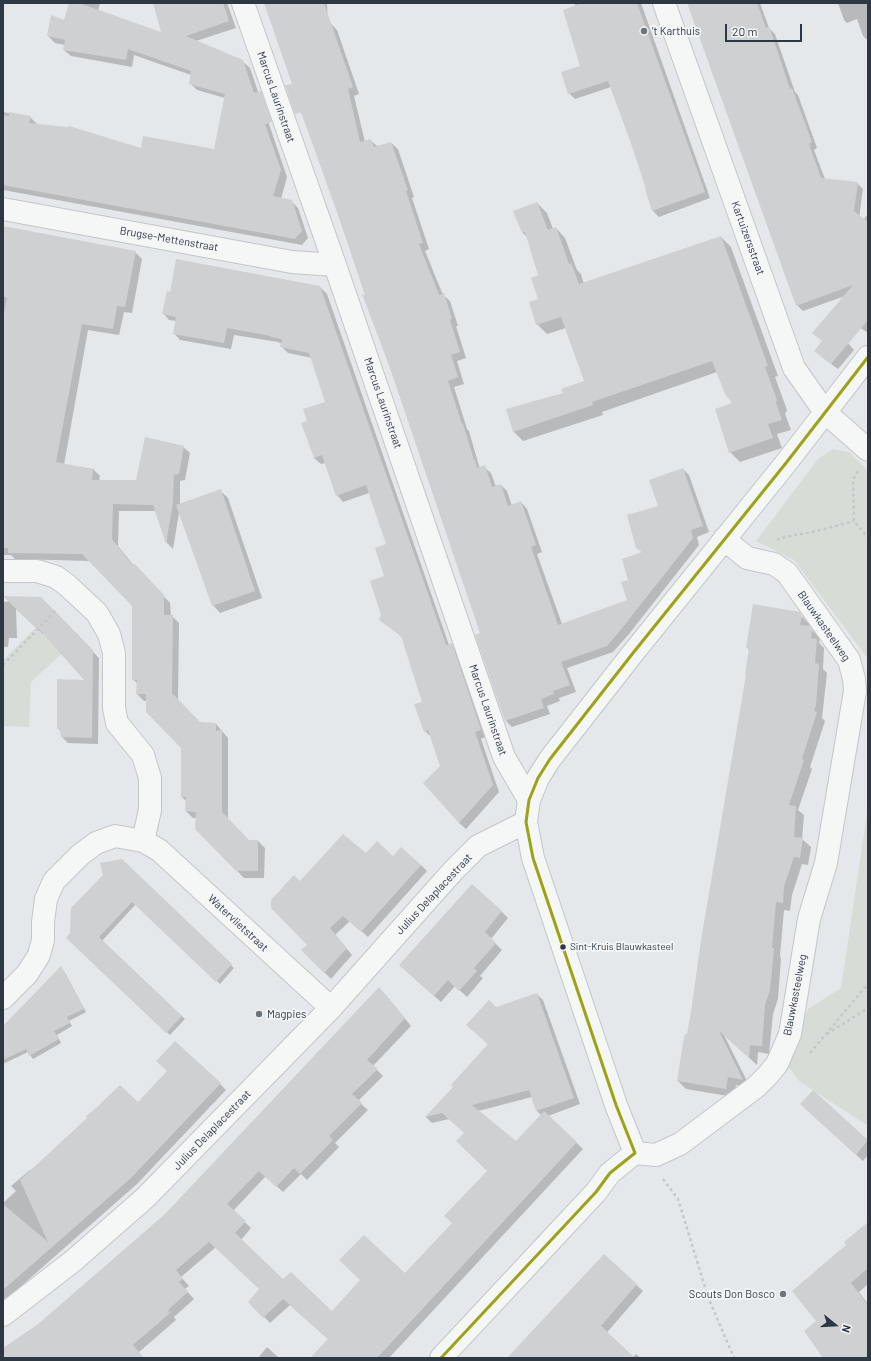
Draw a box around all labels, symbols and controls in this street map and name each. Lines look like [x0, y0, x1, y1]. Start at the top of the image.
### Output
scale bar [727, 16, 804, 42]
place label: 't Karthuis [652, 24, 700, 38]
text: 20 m [732, 24, 758, 38]
marker: 't Karthuis [639, 26, 649, 36]
street label: Marcus Laurinstraat [254, 50, 298, 144]
street label: Kartuizersstraat [729, 199, 767, 277]
street label: Brugse-Mettenstraat [119, 224, 219, 254]
street label: Marcus Laurinstraat [361, 356, 405, 450]
street label: Blauwkasteelweg [795, 588, 853, 664]
street label: Marcus Laurinstraat [466, 663, 510, 757]
street label: Julius Delaplacestraat [393, 851, 475, 937]
street label: Watervlietstraat [205, 892, 271, 954]
place label: Sint-Kruis Blauwkasteel [570, 941, 673, 953]
marker: Sint-Kruis Blauwkasteel [558, 942, 568, 952]
street label: Blauwkasteelweg [781, 953, 809, 1037]
place label: Magpies [267, 1007, 306, 1021]
marker: Magpies [254, 1009, 264, 1019]
street label: Julius Delaplacestraat [170, 1087, 254, 1173]
place label: Scouts Don Bosco [689, 1287, 775, 1301]
marker: Scouts Don Bosco [778, 1289, 788, 1299]
north arrow [815, 1305, 855, 1345]
text: N [840, 1323, 854, 1334]

